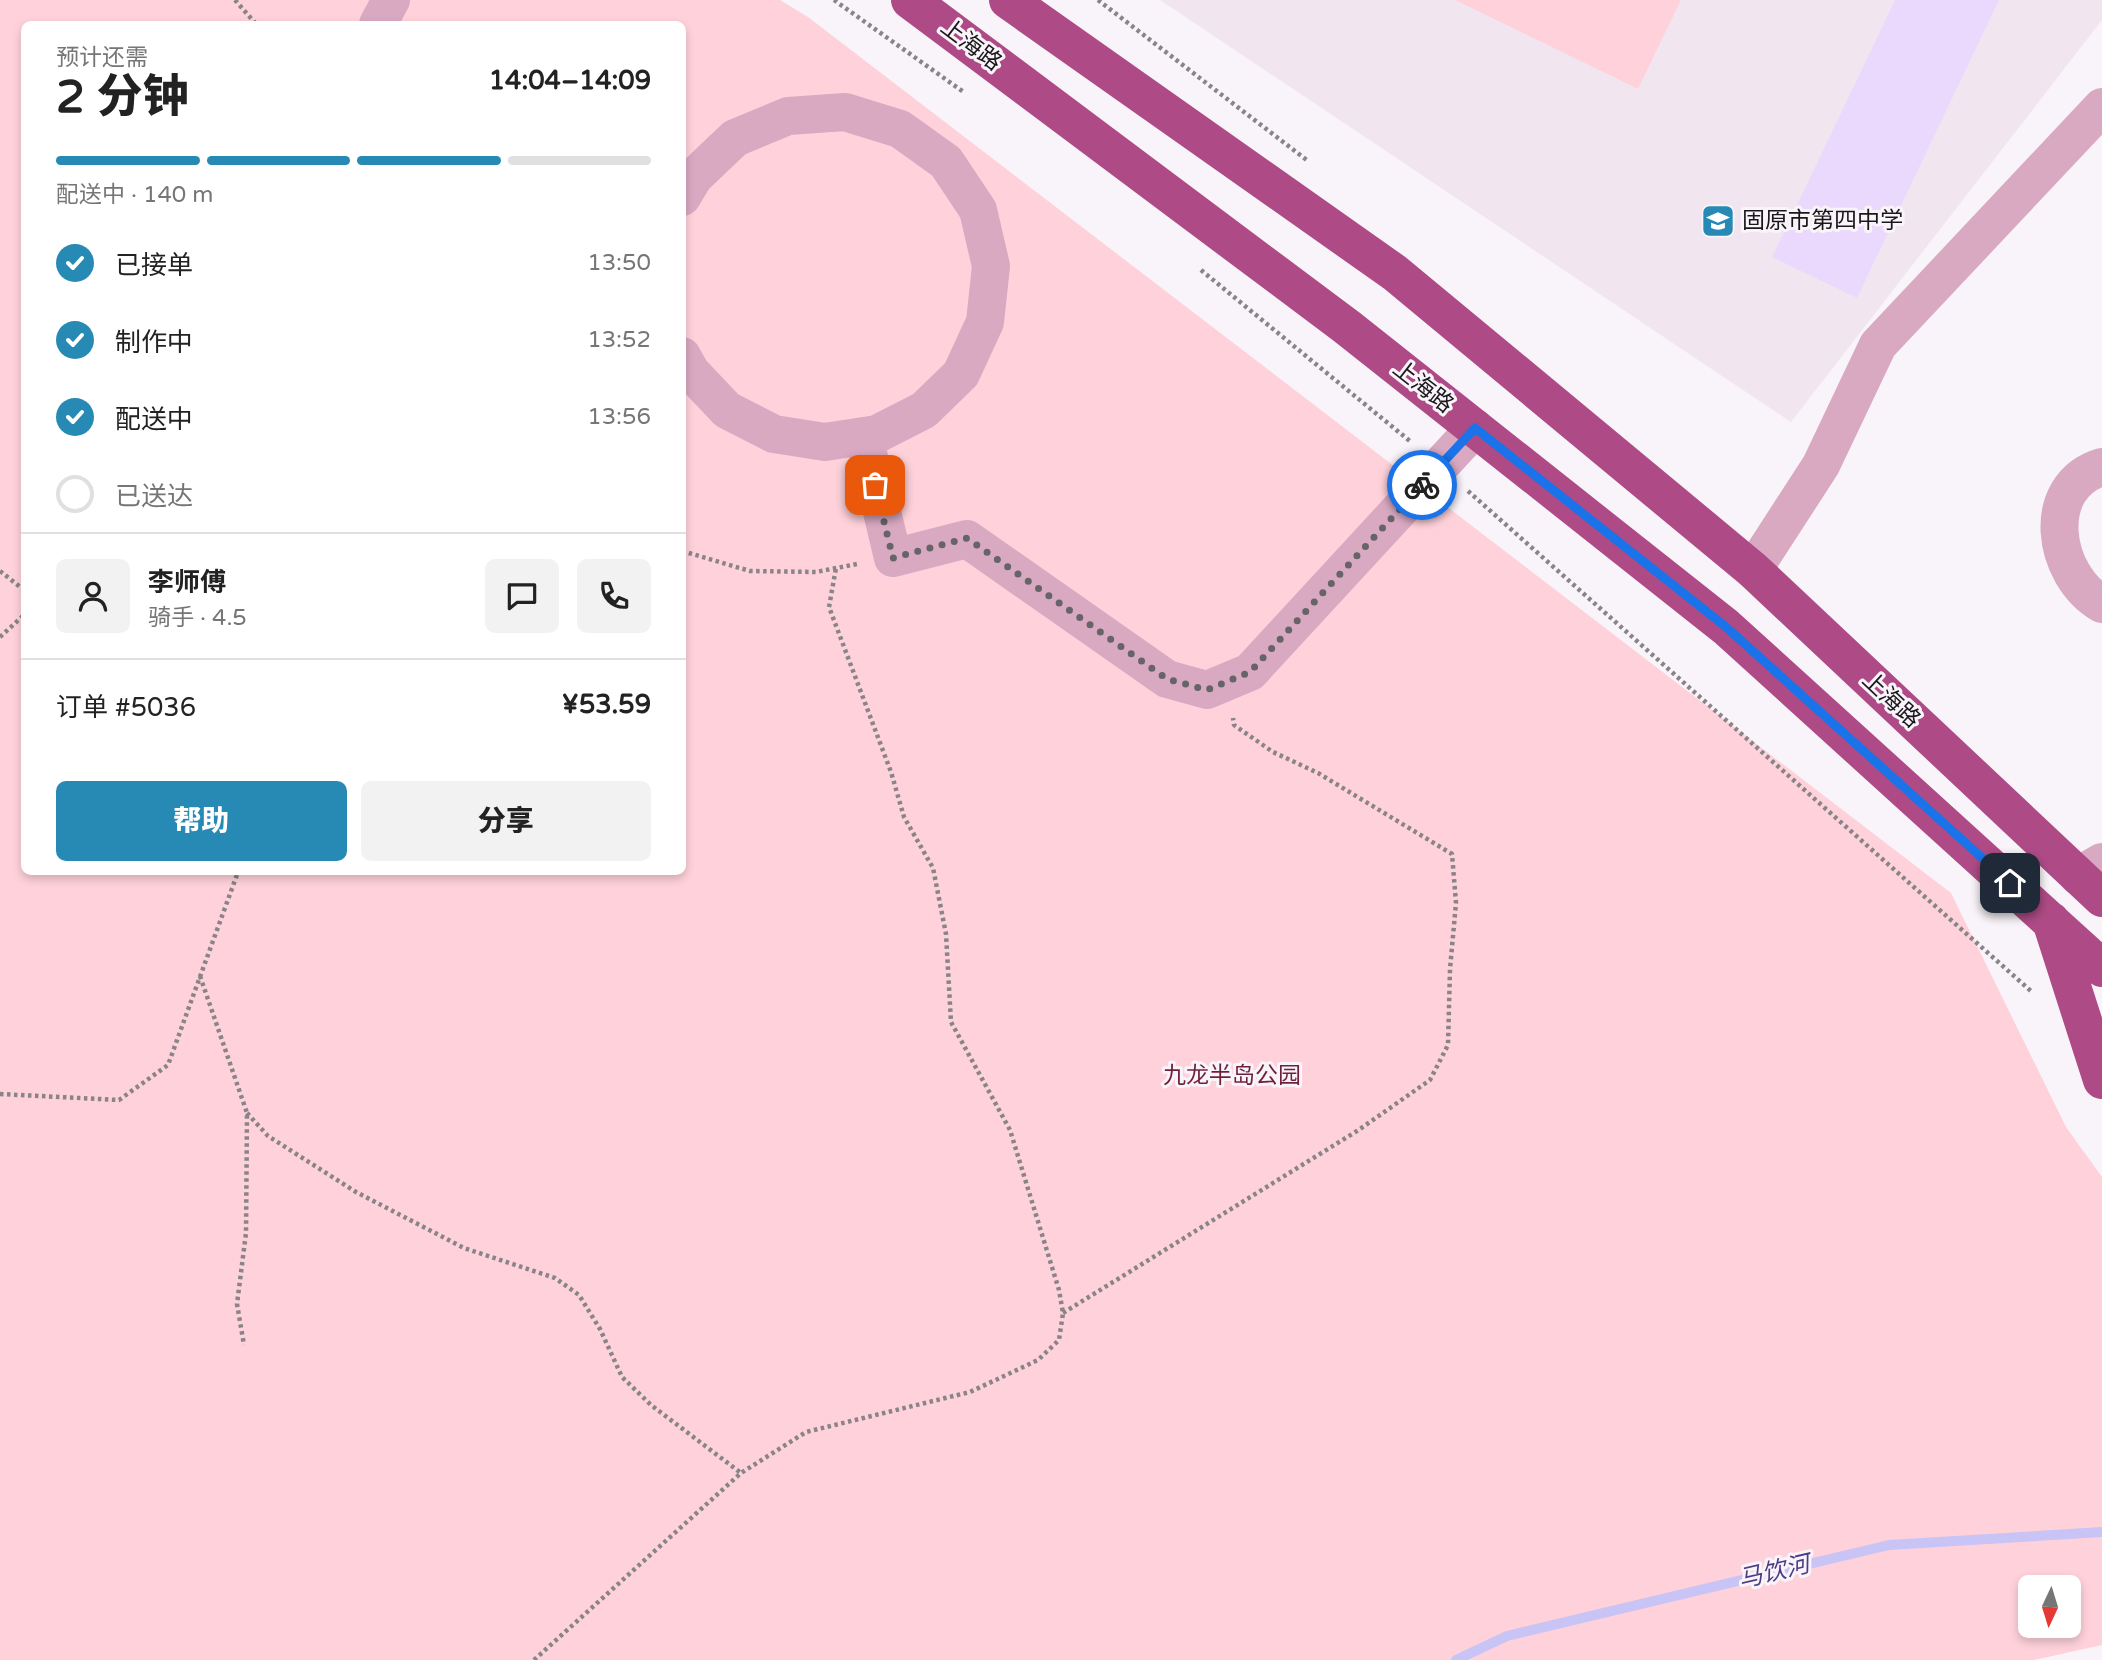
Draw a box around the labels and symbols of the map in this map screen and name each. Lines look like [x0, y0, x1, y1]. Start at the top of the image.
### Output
street label: 上海路 [935, 13, 1007, 77]
school or university icon: 固原市第四中学 [1699, 202, 1737, 240]
place label: 固原市第四中学 [1742, 207, 1903, 235]
street label: 上海路 [1387, 355, 1459, 419]
courier [1387, 450, 1457, 520]
pin [845, 455, 905, 515]
street label: 上海路 [1856, 666, 1926, 734]
pin [1980, 853, 2040, 913]
park label: 九龙半岛公园 [1163, 1062, 1301, 1090]
water label: 马饮河 [1736, 1549, 1816, 1594]
north arrow [2018, 1575, 2081, 1638]

